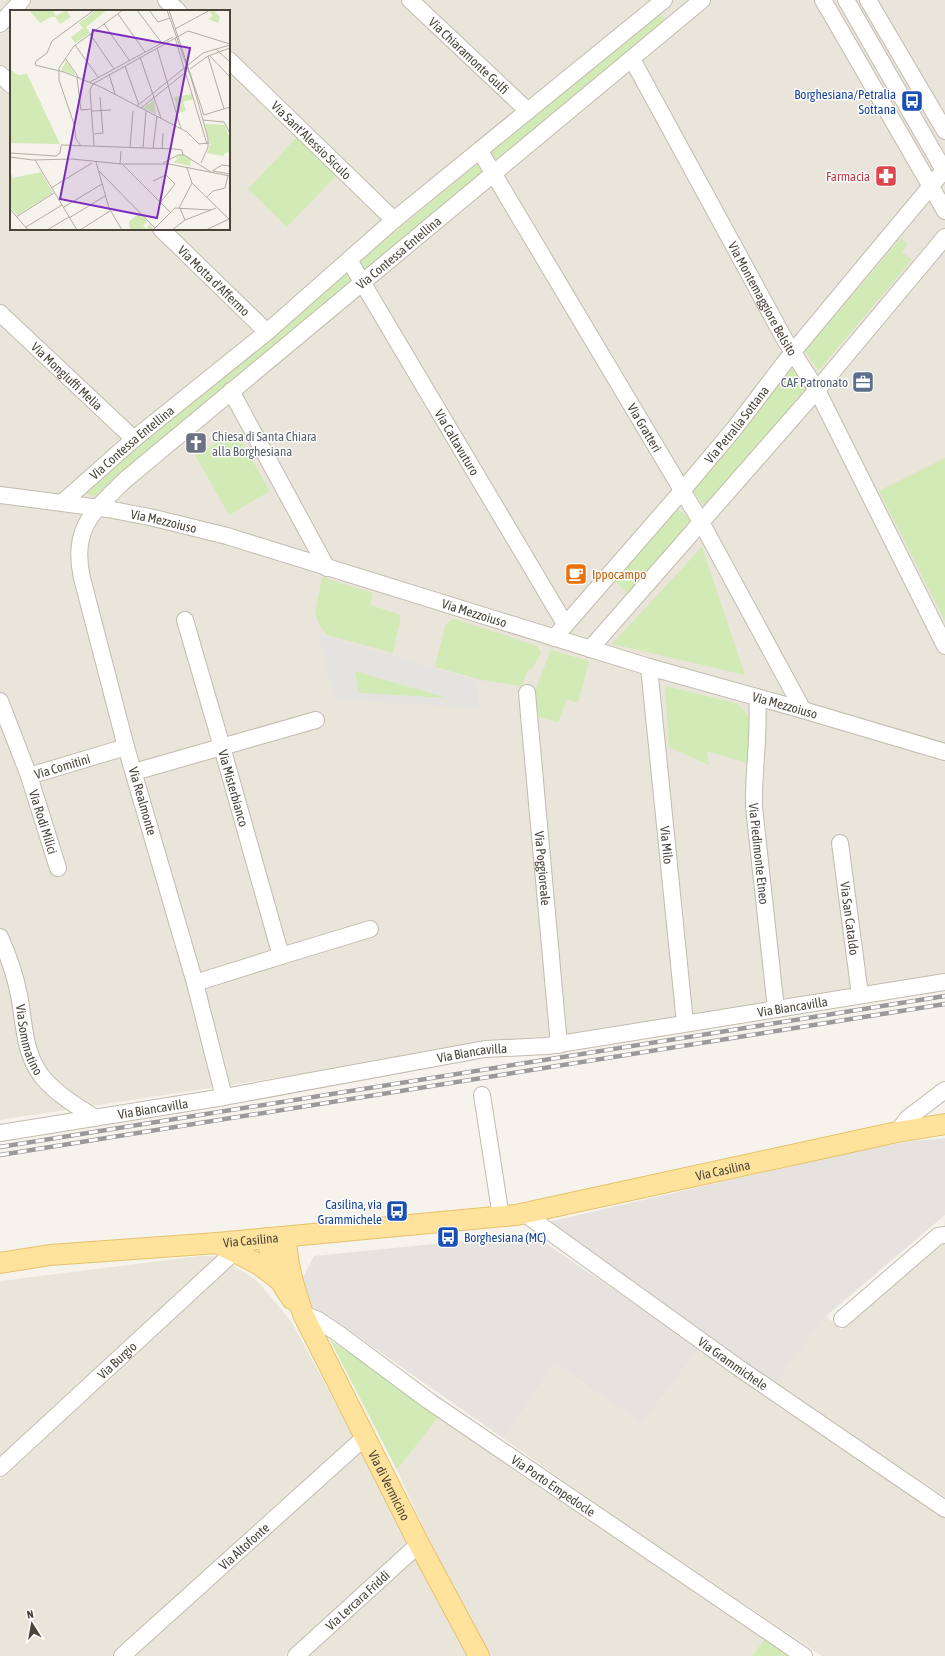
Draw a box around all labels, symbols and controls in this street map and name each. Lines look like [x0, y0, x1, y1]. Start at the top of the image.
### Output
inset map [10, 10, 230, 230]
street label: Via Chiaramonte Gulfi [426, 15, 512, 97]
place label: Borghesiana/Petralia Sottana [794, 87, 896, 117]
bus stop icon: Borghesiana/Petralia Sottana [899, 88, 925, 114]
street label: Via Sant'Alessio Siculo [268, 98, 354, 183]
pharmacy icon: Farmacia [873, 163, 899, 189]
place label: Farmacia [826, 169, 870, 184]
street label: Via Contessa Entellina [353, 213, 444, 292]
street label: Via Montemaggiore Belsito [725, 239, 800, 359]
street label: Via Motta d'Affermo [175, 243, 253, 319]
street label: Via Mongiuffi Melia [28, 339, 105, 413]
office icon: CAF Patronato [850, 369, 876, 395]
place label: CAF Patronato [781, 375, 848, 390]
street label: Via Petralia Sottana [702, 383, 772, 466]
street label: Via Gratteri [624, 401, 665, 455]
street label: Via Contessa Entellina [87, 403, 177, 483]
street label: Via Caltavuturo [431, 407, 482, 478]
place label: Chiesa di Santa Chiara alla Borghesiana [212, 429, 317, 459]
church icon: Chiesa di Santa Chiara alla Borghesiana [183, 430, 209, 456]
street label: Via Mezzoiuso [130, 507, 198, 536]
cafe icon: Ippocampo [563, 561, 589, 587]
place label: Ippocampo [592, 567, 646, 582]
street label: Via Mezzoiuso [440, 596, 509, 630]
street label: Via Mezzoiuso [750, 689, 819, 722]
street label: Via Misterbianco [215, 748, 251, 828]
street label: Via Comitini [33, 751, 92, 782]
street label: Via Realmonte [126, 765, 159, 837]
street label: Via Rodi Milici [26, 788, 60, 856]
street label: Via Piedimonte Etneo [746, 803, 772, 905]
street label: Via Milo [657, 825, 676, 865]
street label: Via Poggioreale [532, 830, 553, 906]
street label: Via San Cataldo [837, 881, 862, 956]
street label: Via Biancavilla [756, 994, 829, 1020]
street label: Via Sommatino [13, 1003, 46, 1078]
street label: Via Biancavilla [436, 1041, 508, 1066]
street label: Via Biancavilla [117, 1096, 189, 1122]
street label: Via Casilina [694, 1157, 752, 1184]
place label: Casilina, via Grammichele [318, 1197, 382, 1227]
bus stop icon: Casilina, via Grammichele [384, 1198, 410, 1224]
bus stop icon: Borghesiana (MC) [435, 1224, 461, 1250]
street label: Via Casilina [222, 1230, 279, 1250]
place label: Borghesiana (MC) [464, 1230, 546, 1245]
street label: Via Grammichele [695, 1334, 770, 1393]
street label: Via Burgio [95, 1339, 140, 1382]
street label: Via di Vermicino [365, 1448, 413, 1523]
street label: Via Porto Empedocle [508, 1452, 598, 1520]
street label: Via Altofonte [216, 1520, 272, 1573]
street label: Via Lercara Friddi [323, 1568, 393, 1633]
north arrow [12, 1604, 52, 1644]
text: N [26, 1608, 34, 1621]

